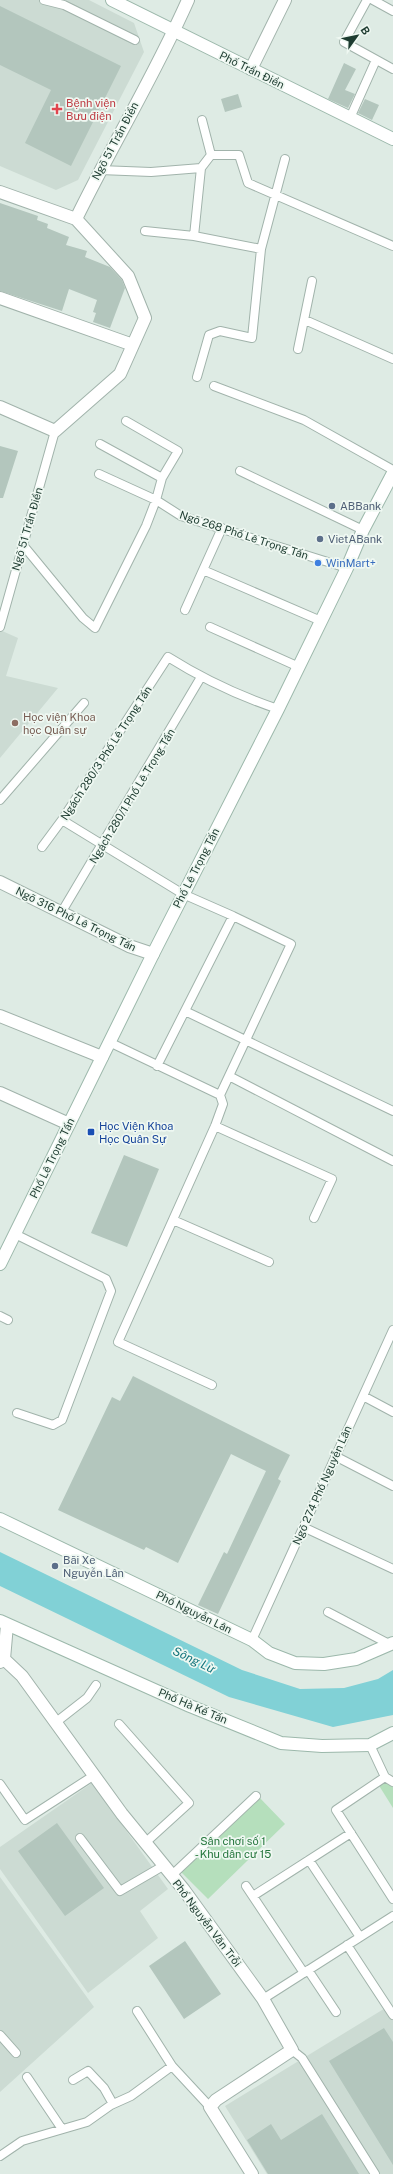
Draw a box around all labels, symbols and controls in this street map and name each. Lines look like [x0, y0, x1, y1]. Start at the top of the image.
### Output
north arrow [337, 16, 377, 56]
text: B [358, 24, 373, 37]
street label: Phố Trần Điền [218, 49, 286, 91]
place label: Bệnh viện Bưu điện [66, 97, 116, 122]
street label: Ngõ 51 Trần Điền [89, 100, 141, 182]
marker: Bệnh viện Bưu điện [51, 103, 63, 115]
street label: Ngõ 51 Trần Điền [9, 486, 45, 572]
place label: ABBank [340, 500, 381, 512]
marker: ABBank [327, 501, 337, 511]
street label: Ngõ 268 Phố Lê Trọng Tấn [178, 508, 310, 562]
place label: VietABank [328, 533, 382, 545]
marker: VietABank [315, 534, 325, 544]
place label: WinMart+ [326, 557, 376, 569]
marker: WinMart+ [313, 558, 323, 568]
street label: Ngách 280/3 Phố Lê Trọng Tấn [58, 684, 154, 822]
place label: Học viện Khoa học Quân sự [23, 711, 96, 736]
marker: Học viện Khoa học Quân sự [10, 718, 20, 728]
street label: Ngách 280/1 Phố Lê Trọng Tấn [87, 726, 177, 866]
street label: Phố Lê Trọng Tấn [171, 826, 221, 910]
street label: Ngõ 316 Phố Lê Trọng Tấn [14, 885, 138, 953]
street label: Phố Lê Trọng Tấn [27, 1116, 77, 1200]
place label: Học Viện Khoa Học Quân Sự [99, 1120, 173, 1145]
marker: Học Viện Khoa Học Quân Sự [86, 1127, 96, 1137]
street label: Ngõ 274 Phố Nguyễn Lân [290, 1424, 354, 1546]
place label: Bãi Xe Nguyễn Lân [63, 1554, 124, 1579]
marker: Bãi Xe Nguyễn Lân [50, 1561, 60, 1571]
street label: Phố Nguyễn Lân [154, 1588, 234, 1636]
water label: Sông Lừ [171, 1644, 219, 1677]
street label: Phố Hà Kế Tấn [157, 1686, 229, 1726]
park label: Sân chơi số 1 - Khu dân cư 15 [195, 1835, 271, 1860]
street label: Phố Nguyễn Văn Trỗi [170, 1877, 244, 1969]

